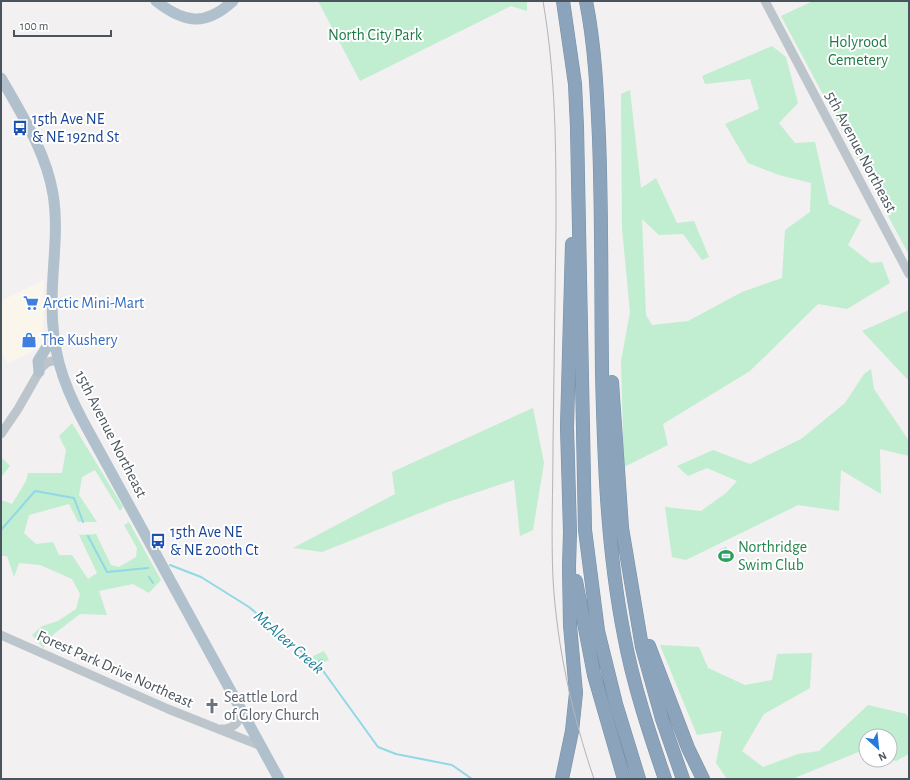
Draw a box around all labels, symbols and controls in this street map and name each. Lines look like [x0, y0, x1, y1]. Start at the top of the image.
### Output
scale bar [14, 12, 111, 38]
text: 100 m [20, 20, 48, 32]
park label: North City Park [328, 27, 423, 44]
park label: Holyrood Cemetery [828, 34, 888, 69]
street label: 5th Avenue Northeast [822, 89, 900, 215]
place label: 15th Ave NE & NE 192nd St [32, 111, 119, 145]
bus stop icon: 15th Ave NE & NE 192nd St [11, 119, 29, 137]
supermarket icon: Arctic Mini-Mart [22, 294, 40, 312]
place label: Arctic Mini-Mart [43, 295, 144, 311]
shop icon: The Kushery [20, 331, 38, 349]
place label: The Kushery [41, 332, 118, 349]
street label: 15th Avenue Northeast [72, 368, 150, 500]
place label: 15th Ave NE & NE 200th Ct [170, 524, 258, 558]
bus stop icon: 15th Ave NE & NE 200th Ct [149, 532, 167, 550]
place label: Northridge Swim Club [738, 539, 807, 573]
sports icon: Northridge Swim Club [717, 547, 735, 565]
water label: McAleer Creek [251, 607, 327, 677]
street label: Forest Park Drive Northeast [34, 627, 196, 711]
place label: Seattle Lord of Glory Church [224, 689, 319, 724]
church icon: Seattle Lord of Glory Church [203, 697, 221, 715]
north arrow [858, 728, 898, 768]
text: N [876, 750, 888, 763]

